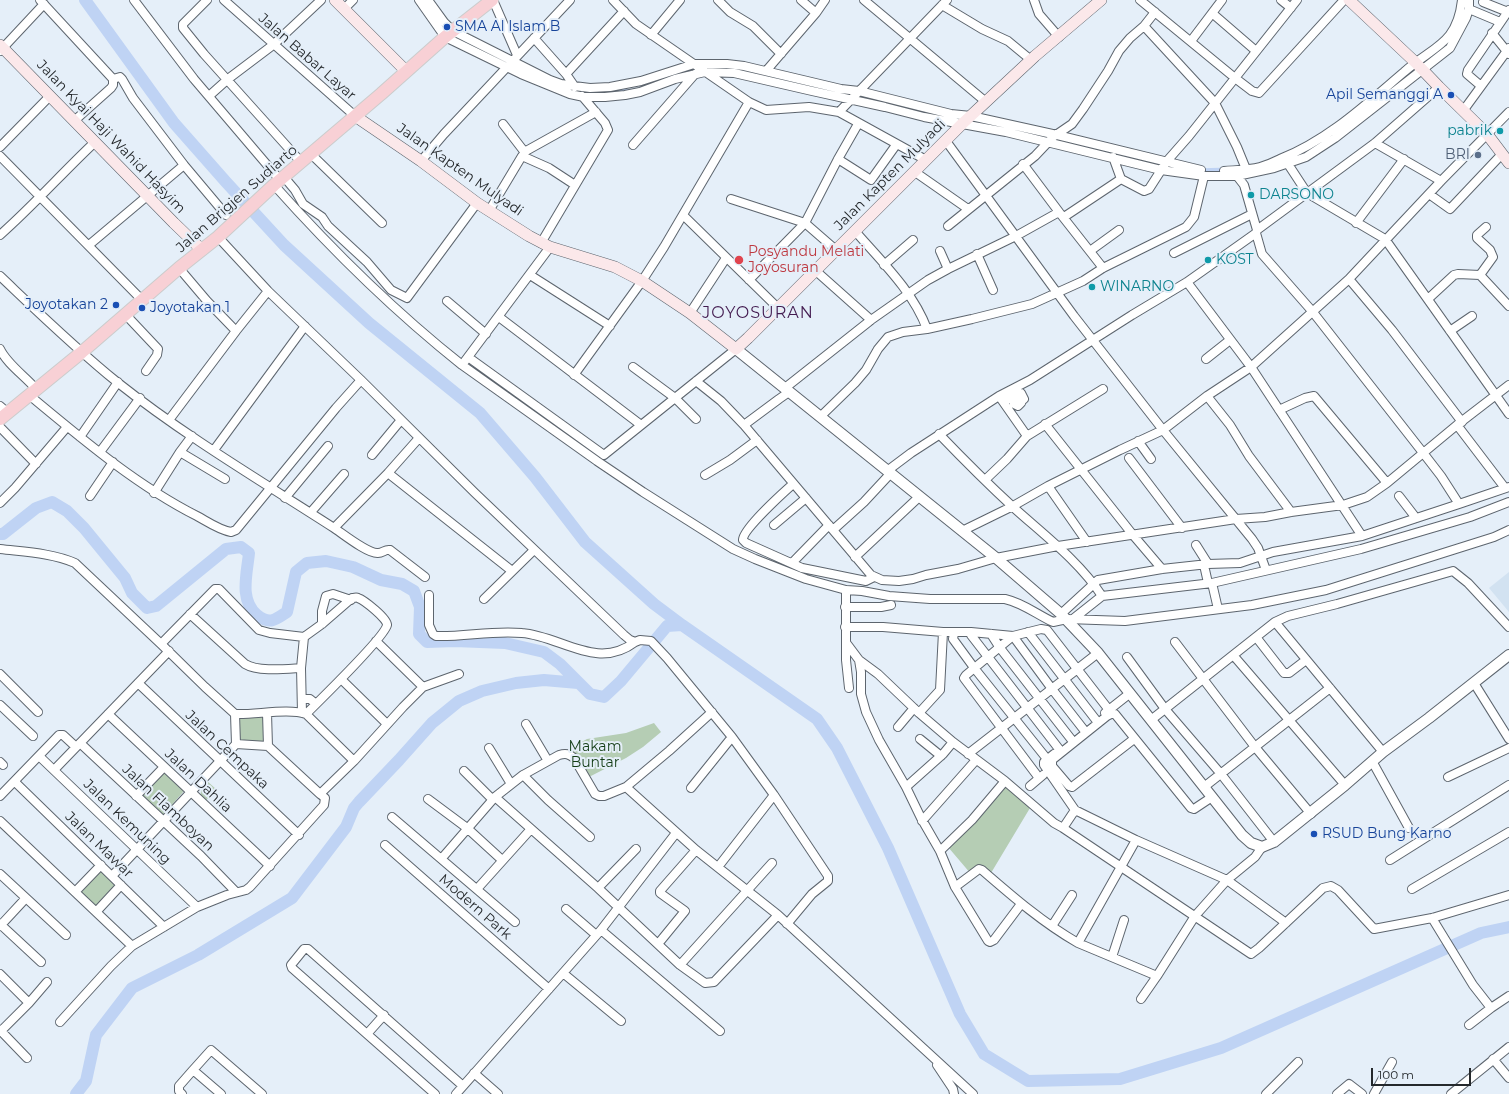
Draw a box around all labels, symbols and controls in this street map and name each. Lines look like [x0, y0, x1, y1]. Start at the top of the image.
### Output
street label: Jalan Babar Layar [255, 10, 359, 104]
place label: SMA Al Islam B [455, 19, 560, 35]
marker: SMA Al Islam B [442, 22, 452, 32]
street label: Jalan Kyai Haji Wahid Hasyim [33, 57, 189, 217]
place label: Apil Semanggi A [1326, 87, 1443, 103]
marker: Apil Semanggi A [1446, 90, 1456, 100]
street label: Jalan Kapten Mulyadi [831, 116, 949, 234]
street label: Jalan Kapten Mulyadi [394, 120, 526, 220]
place label: pabrik [1447, 123, 1492, 139]
marker: pabrik [1495, 126, 1505, 136]
street label: Jalan Brigjen Sudiarto [173, 142, 301, 256]
place label: BRI [1445, 147, 1470, 163]
marker: BRI [1473, 150, 1483, 160]
place label: DARSONO [1259, 187, 1334, 203]
marker: DARSONO [1246, 190, 1256, 200]
place label: Posyandu Melati Joyosuran [748, 244, 864, 276]
place label: KOST [1216, 252, 1254, 268]
marker: Posyandu Melati Joyosuran [733, 254, 745, 266]
marker: KOST [1203, 255, 1213, 265]
place label: WINARNO [1100, 279, 1174, 295]
marker: WINARNO [1087, 282, 1097, 292]
place label: Joyotakan 2 [25, 297, 108, 313]
marker: Joyotakan 2 [111, 300, 121, 310]
place label: Joyotakan 1 [150, 300, 230, 316]
marker: Joyotakan 1 [137, 303, 147, 313]
district label: JOYOSURAN [702, 303, 814, 323]
street label: Jalan Cempaka [182, 707, 272, 793]
park label: Makam Buntar [569, 739, 621, 772]
street label: Jalan Dahlia [161, 746, 235, 816]
street label: Jalan Flamboyan [119, 761, 217, 855]
street label: Jalan Kemuning [80, 776, 174, 868]
street label: Jalan Mawar [62, 808, 136, 882]
place label: RSUD Bung Karno [1322, 826, 1452, 842]
marker: RSUD Bung Karno [1309, 829, 1319, 839]
street label: Modern Park [435, 871, 515, 943]
scale bar [1373, 1060, 1473, 1086]
text: 100 m [1378, 1067, 1414, 1082]

